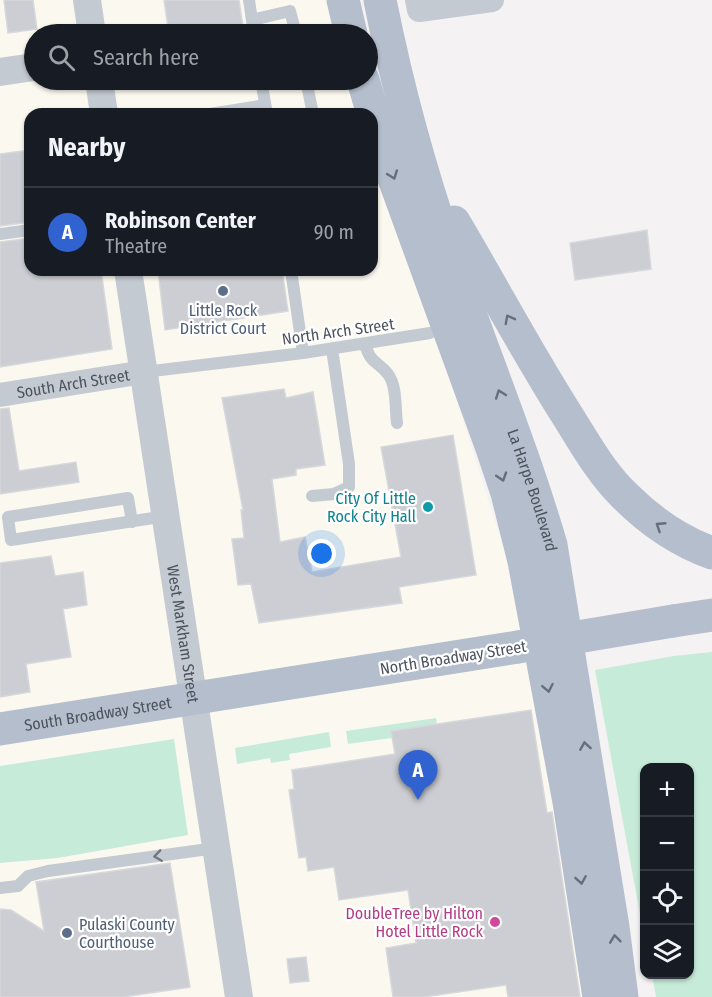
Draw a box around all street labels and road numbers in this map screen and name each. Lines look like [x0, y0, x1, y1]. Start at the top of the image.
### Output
street label: North Arch Street [281, 314, 396, 349]
street label: South Arch Street [15, 365, 132, 402]
street label: La Harpe Boulevard [503, 426, 561, 553]
street label: West Markham Street [163, 563, 203, 705]
street label: North Broadway Street [379, 636, 528, 678]
street label: South Broadway Street [23, 693, 174, 735]

